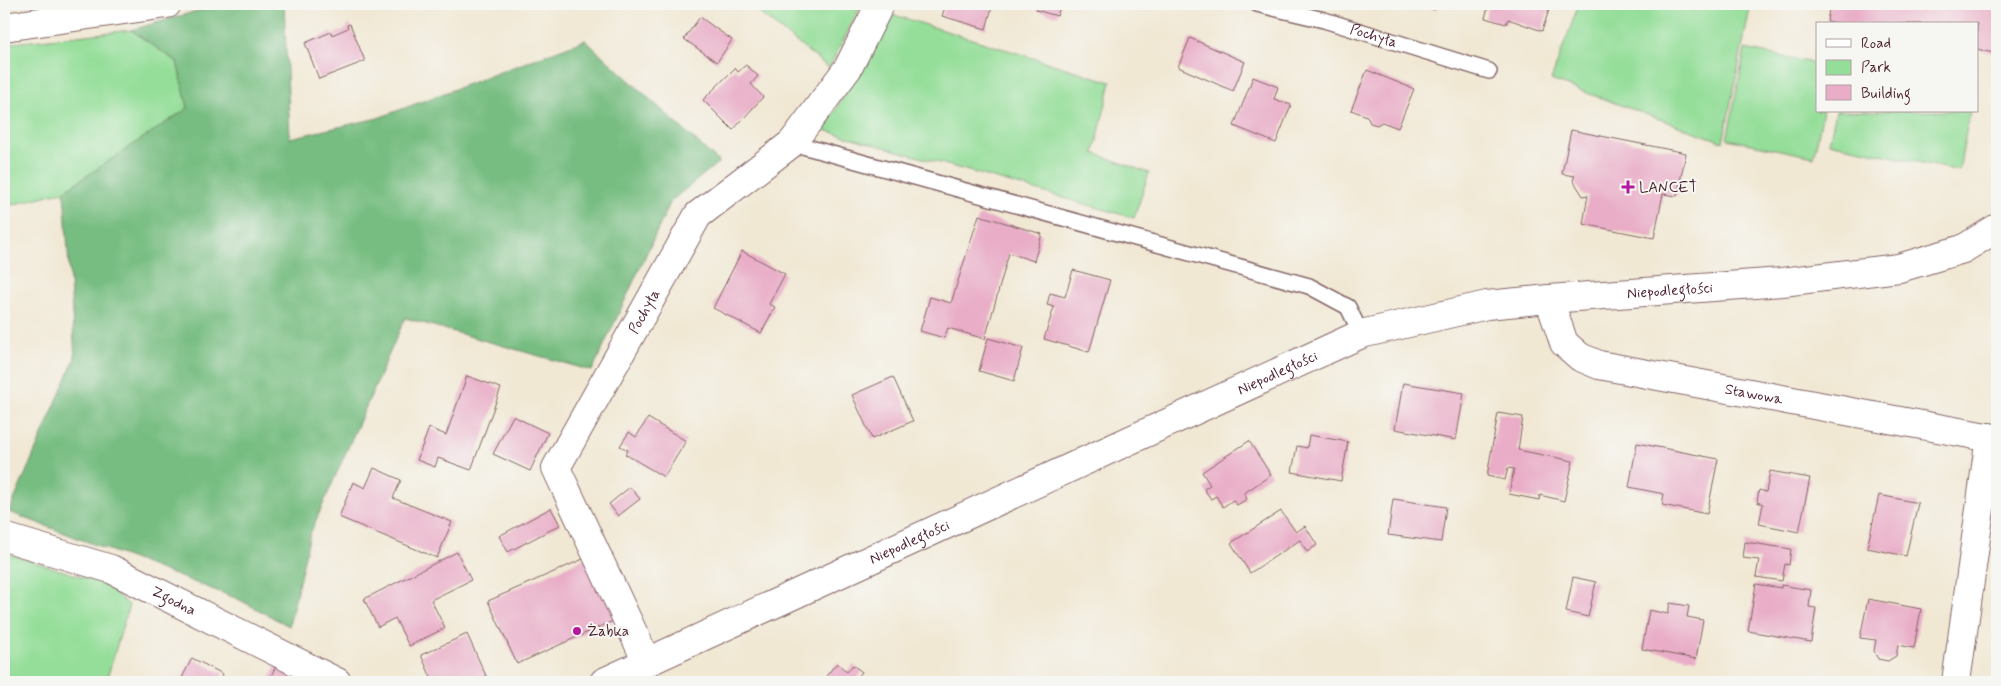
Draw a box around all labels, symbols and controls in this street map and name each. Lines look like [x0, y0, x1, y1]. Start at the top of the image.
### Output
street label: Pochyła [1348, 20, 1400, 53]
legend [1816, 22, 1978, 112]
text: Road [1861, 34, 1891, 54]
text: Park [1861, 58, 1891, 78]
text: Building [1861, 84, 1911, 105]
place label: LANCET [1639, 178, 1698, 198]
marker: LANCET [1621, 180, 1635, 194]
street label: Niepodległości [1626, 278, 1714, 304]
street label: Pochyła [624, 286, 665, 338]
street label: Niepodległości [1234, 346, 1321, 400]
street label: Stawowa [1723, 380, 1785, 410]
street label: Niepodległości [866, 515, 953, 570]
street label: Zgodna [148, 582, 199, 621]
place label: Żabka [587, 622, 629, 642]
marker: Żabka [571, 625, 583, 637]

